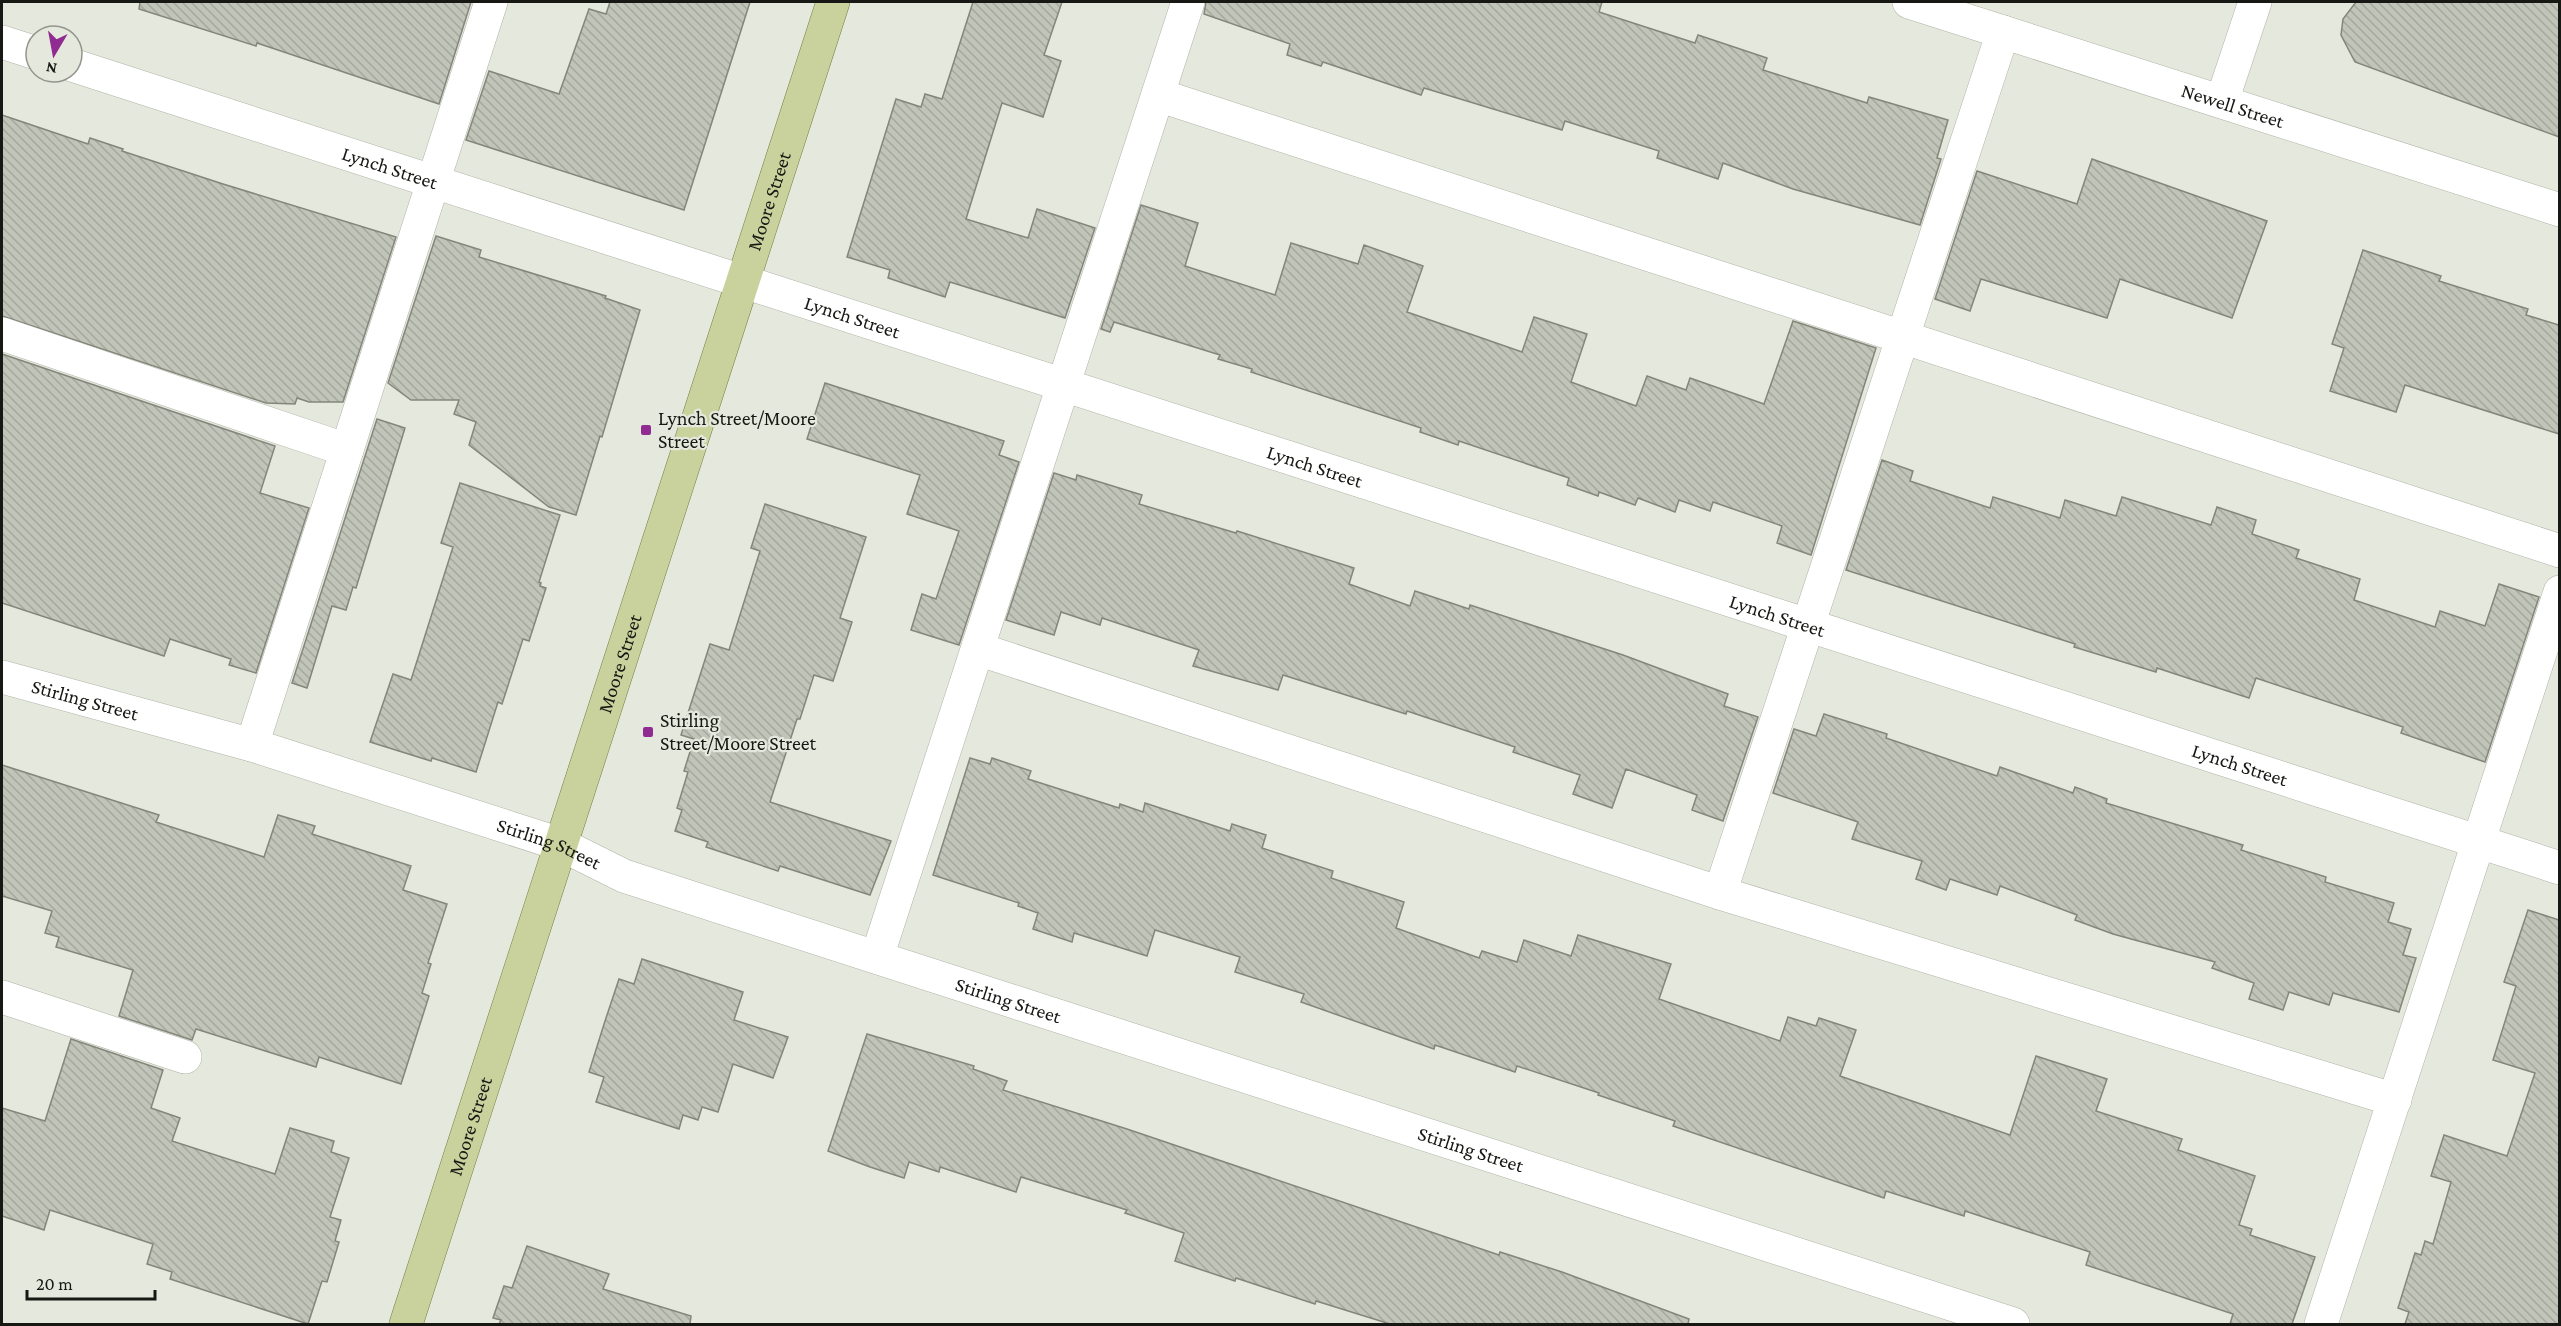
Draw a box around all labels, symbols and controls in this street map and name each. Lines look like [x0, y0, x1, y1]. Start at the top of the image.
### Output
north arrow [24, 24, 84, 84]
text: N [45, 59, 58, 78]
street label: Newell Street [2179, 79, 2287, 132]
street label: Lynch Street [339, 142, 441, 193]
street label: Moore Street [742, 149, 795, 253]
street label: Lynch Street [802, 291, 903, 343]
place label: Lynch Street/Moore Street [658, 407, 816, 452]
marker: Lynch Street/Moore Street [639, 423, 653, 437]
street label: Lynch Street [1264, 440, 1366, 492]
street label: Lynch Street [1727, 590, 1828, 641]
street label: Moore Street [593, 611, 646, 716]
street label: Stirling Street [29, 675, 141, 725]
place label: Stirling Street/Moore Street [660, 709, 817, 754]
marker: Stirling Street/Moore Street [641, 725, 655, 739]
street label: Lynch Street [2189, 739, 2291, 790]
street label: Stirling Street [494, 813, 605, 874]
street label: Stirling Street [953, 973, 1064, 1027]
street label: Moore Street [444, 1074, 496, 1178]
street label: Stirling Street [1415, 1122, 1527, 1177]
scale bar [27, 1263, 154, 1301]
text: 20 m [36, 1274, 73, 1294]

